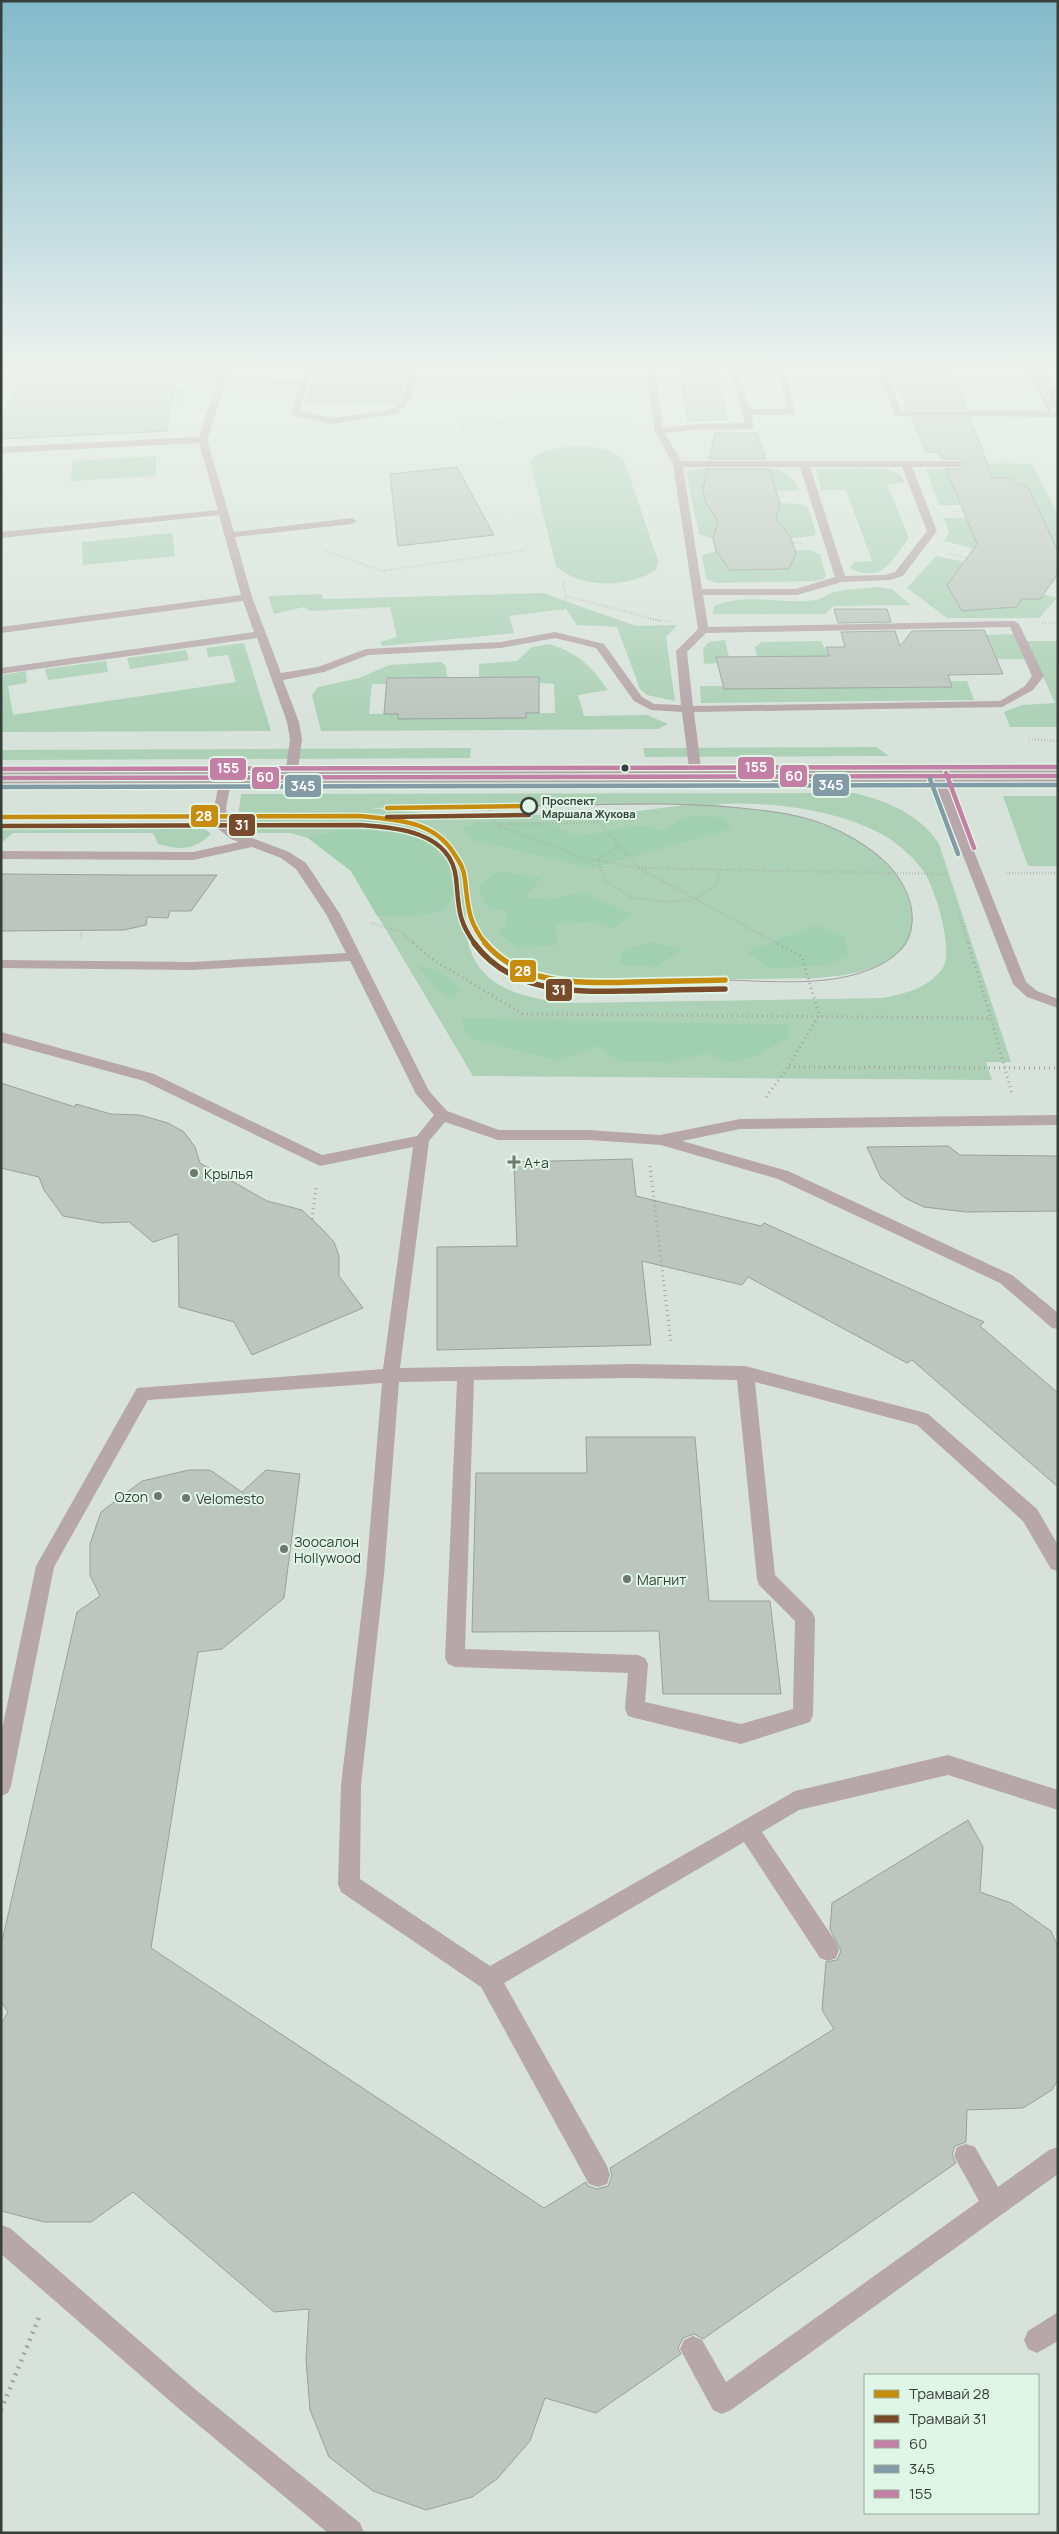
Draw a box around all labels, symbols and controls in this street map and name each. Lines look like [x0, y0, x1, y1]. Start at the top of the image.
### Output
line badge: 155 [737, 756, 775, 780]
line badge: 155 [209, 757, 247, 781]
text: 155 [745, 757, 767, 776]
text: 155 [217, 758, 239, 777]
unlabelled marker [620, 763, 630, 773]
line badge: 60 [779, 764, 808, 788]
line badge: 60 [251, 766, 280, 790]
text: 60 [785, 766, 803, 785]
text: 60 [256, 767, 274, 786]
line badge: 345 [812, 773, 850, 797]
line badge: 345 [284, 774, 322, 798]
text: 345 [819, 775, 843, 794]
text: 345 [291, 776, 315, 795]
place label: Проспект Маршала Жукова [542, 793, 636, 821]
marker: Проспект Маршала Жукова [520, 797, 538, 815]
line badge: 28 [190, 804, 219, 828]
text: 28 [196, 806, 212, 825]
line badge: 31 [228, 813, 256, 837]
text: 31 [235, 815, 249, 834]
line badge: 28 [509, 959, 537, 983]
text: 28 [515, 961, 531, 980]
line badge: 31 [545, 978, 573, 1002]
text: 31 [552, 980, 566, 999]
place label: А+а [524, 1153, 549, 1172]
marker: А+а [508, 1156, 520, 1168]
place label: Крылья [204, 1164, 253, 1183]
marker: Крылья [188, 1167, 200, 1179]
place label: Ozon [114, 1487, 148, 1506]
place label: Velomesto [196, 1489, 264, 1508]
marker: Ozon [152, 1490, 164, 1502]
marker: Velomesto [180, 1492, 192, 1504]
place label: Зоосалон Hollywood [294, 1532, 361, 1567]
marker: Зоосалон Hollywood [278, 1543, 290, 1555]
place label: Магнит [637, 1570, 686, 1589]
marker: Магнит [621, 1573, 633, 1585]
legend [864, 2374, 1039, 2514]
text: Трамвай 28 [909, 2383, 990, 2404]
text: Трамвай 31 [909, 2408, 987, 2429]
text: 60 [909, 2433, 927, 2454]
text: 345 [909, 2458, 935, 2479]
text: 155 [909, 2483, 932, 2504]

